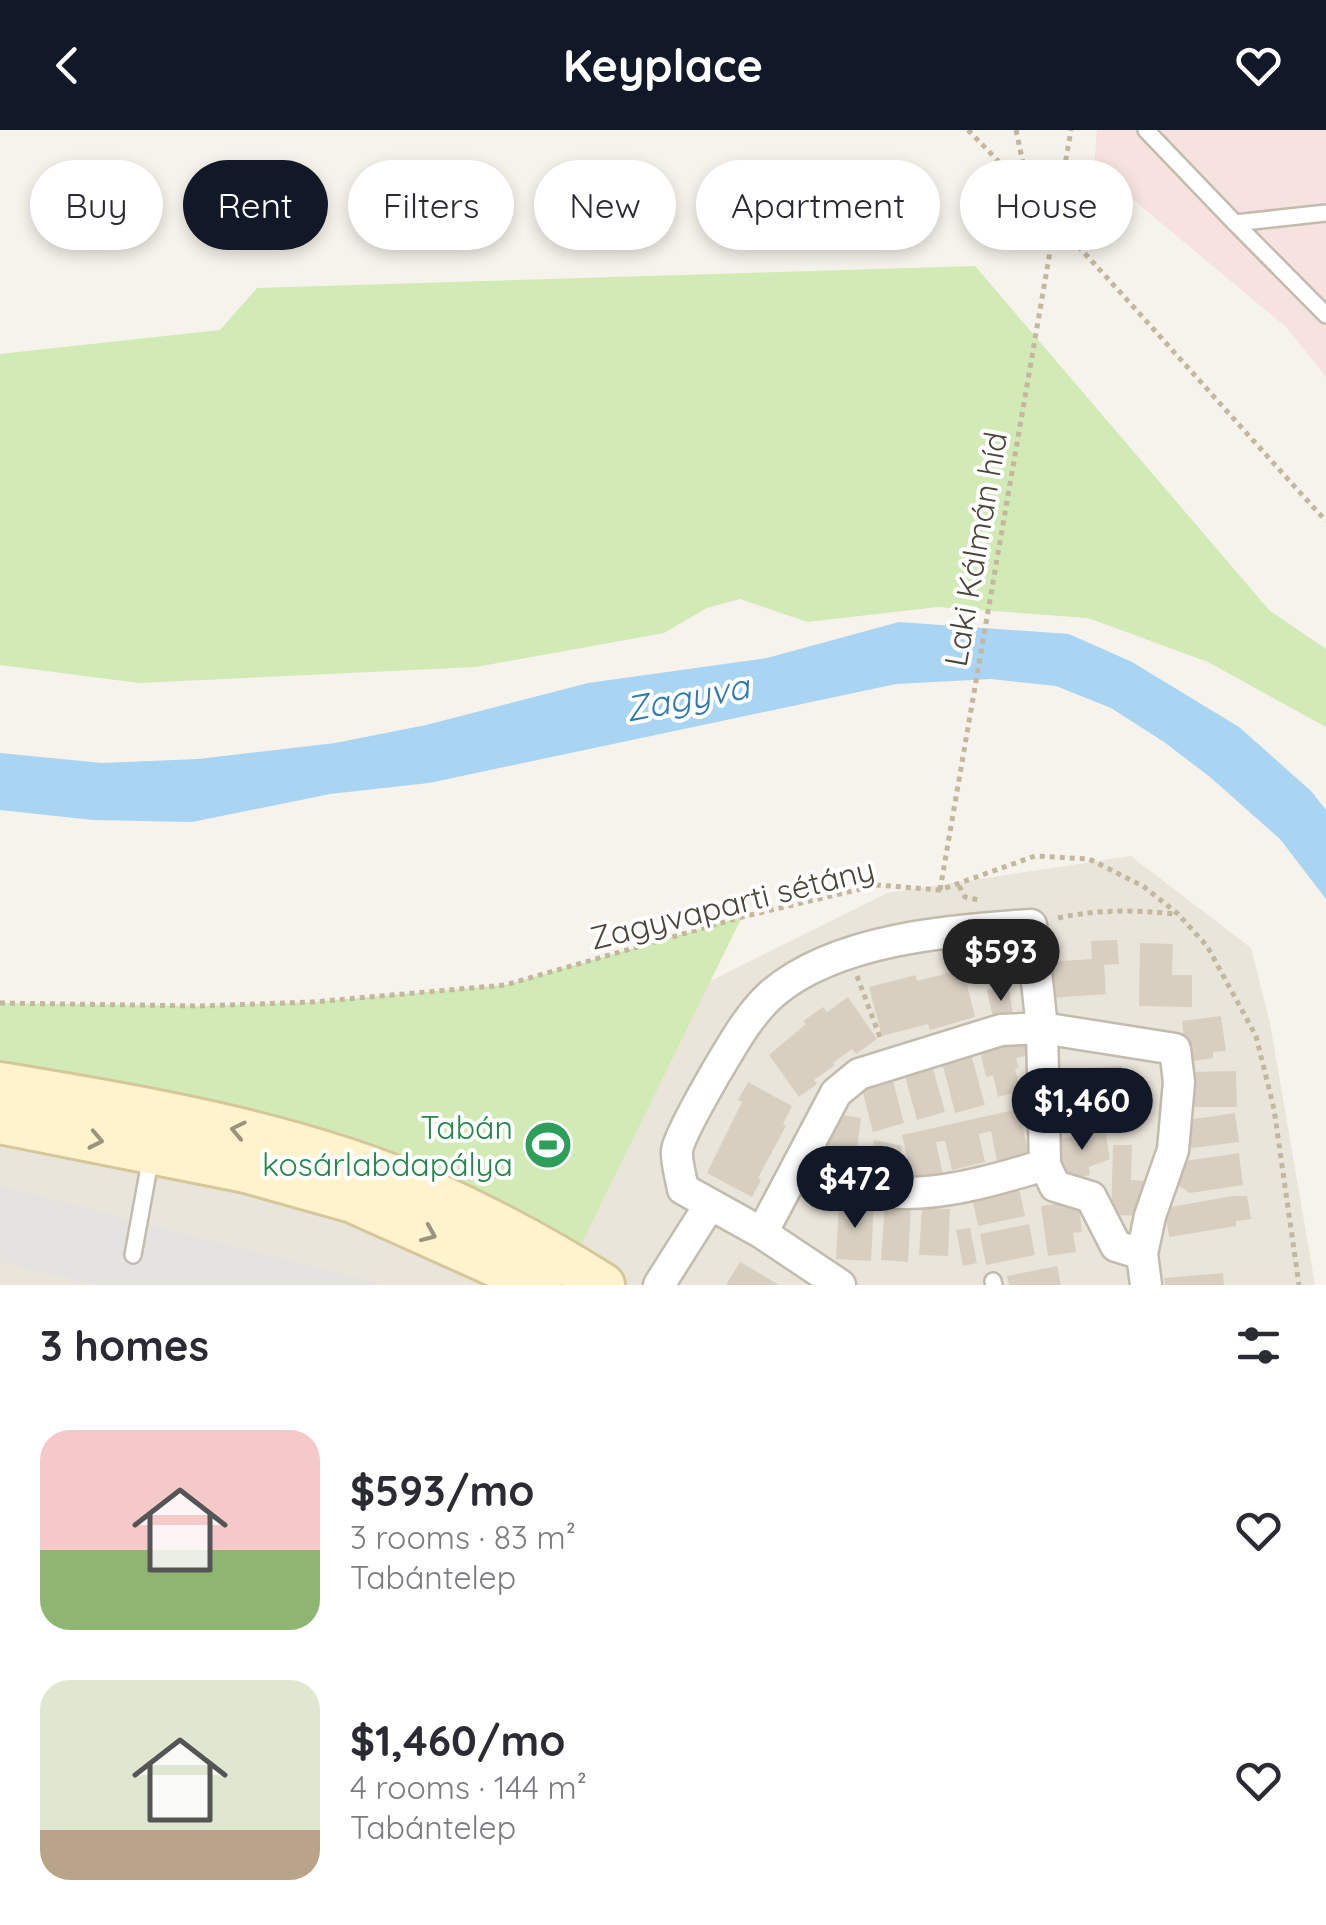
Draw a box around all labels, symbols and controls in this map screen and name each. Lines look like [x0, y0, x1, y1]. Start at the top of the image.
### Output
text: Keyplace [563, 37, 763, 93]
icon: back [40, 38, 95, 93]
icon: heart [1231, 38, 1286, 93]
chip: Buy [30, 160, 163, 250]
chip: Rent [183, 160, 328, 250]
chip: Filters [348, 160, 514, 250]
chip: New [534, 160, 676, 250]
chip: Apartment [696, 160, 940, 250]
chip: House [960, 160, 1133, 250]
street label: Laki Kálmán híd [935, 428, 1015, 670]
water label: Zagyva [621, 663, 754, 731]
street label: Zagyvaparti sétány [586, 848, 878, 958]
pin: $593 [942, 919, 1060, 1004]
text: $593 [965, 931, 1037, 971]
pin: $1,460 [1001, 1068, 1163, 1153]
text: $1,460 [1034, 1080, 1130, 1120]
place label: Tabán kosárlabdapálya [262, 1107, 513, 1184]
sports icon: Tabán kosárlabdapálya [522, 1119, 574, 1171]
one-way arrow [230, 1121, 247, 1142]
one-way arrow [87, 1128, 104, 1149]
pin: $472 [796, 1146, 914, 1231]
text: $472 [819, 1158, 891, 1198]
one-way arrow [419, 1222, 437, 1242]
icon: filters [1231, 1318, 1286, 1373]
text: 3 homes [40, 1319, 209, 1372]
text: $593/mo [350, 1464, 534, 1517]
icon: home [120, 1470, 240, 1590]
icon: heart [1231, 1503, 1286, 1558]
text: 3 rooms · 83 m² [350, 1517, 576, 1557]
text: Tabántelep [350, 1557, 516, 1597]
text: $1,460/mo [350, 1714, 565, 1767]
icon: home [120, 1720, 240, 1840]
icon: heart [1231, 1753, 1286, 1808]
text: 4 rooms · 144 m² [350, 1767, 587, 1807]
text: Tabántelep [350, 1807, 516, 1847]

